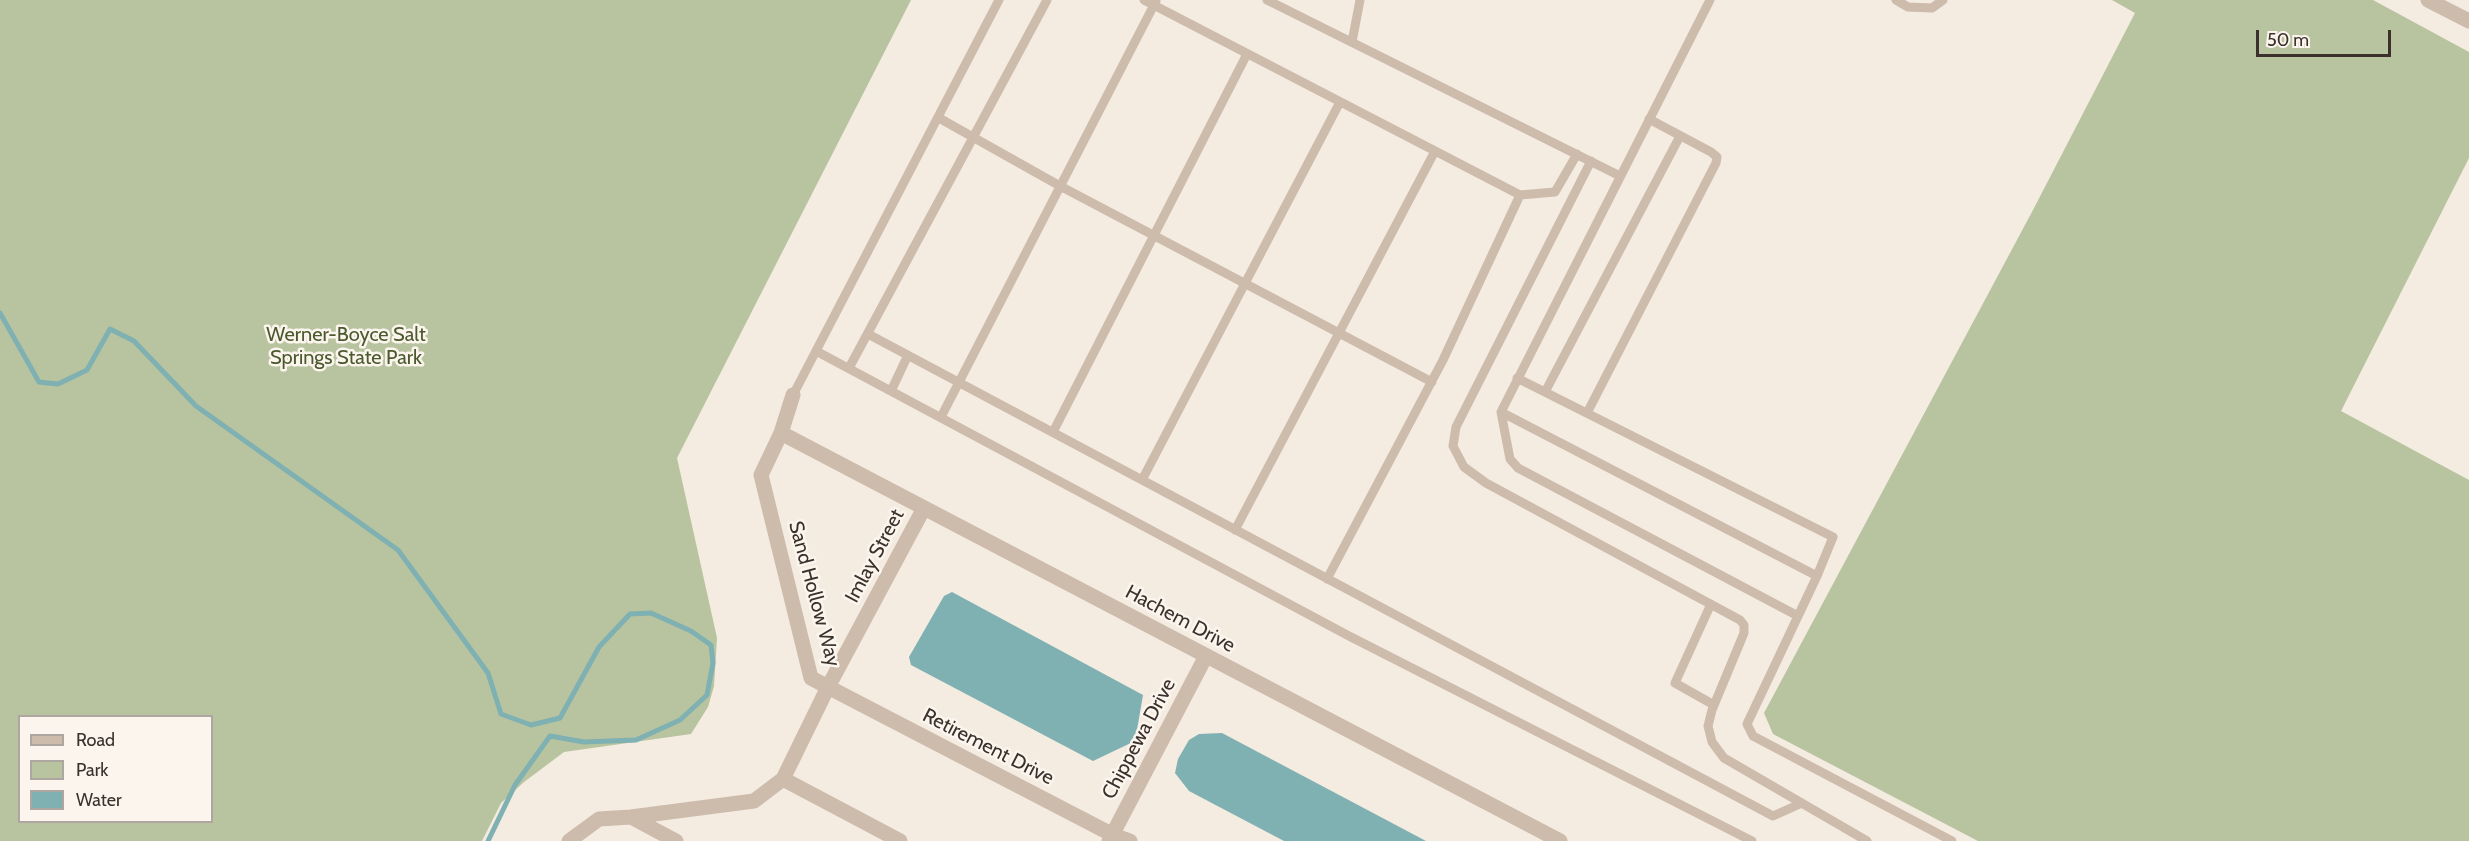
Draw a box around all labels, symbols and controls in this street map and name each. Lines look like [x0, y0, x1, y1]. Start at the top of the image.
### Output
scale bar [2259, 18, 2394, 56]
text: 50 m [2267, 29, 2309, 51]
park label: Werner-Boyce Salt Springs State Park [266, 323, 426, 370]
street label: Imlay Street [840, 505, 910, 607]
street label: Sand Hollow Way [783, 519, 845, 669]
street label: Hachem Drive [1121, 580, 1239, 658]
street label: Chippewa Drive [1097, 675, 1181, 803]
street label: Retirement Drive [918, 704, 1058, 790]
legend [18, 715, 213, 823]
text: Road [76, 729, 115, 751]
text: Park [76, 759, 108, 781]
text: Water [76, 789, 122, 811]

